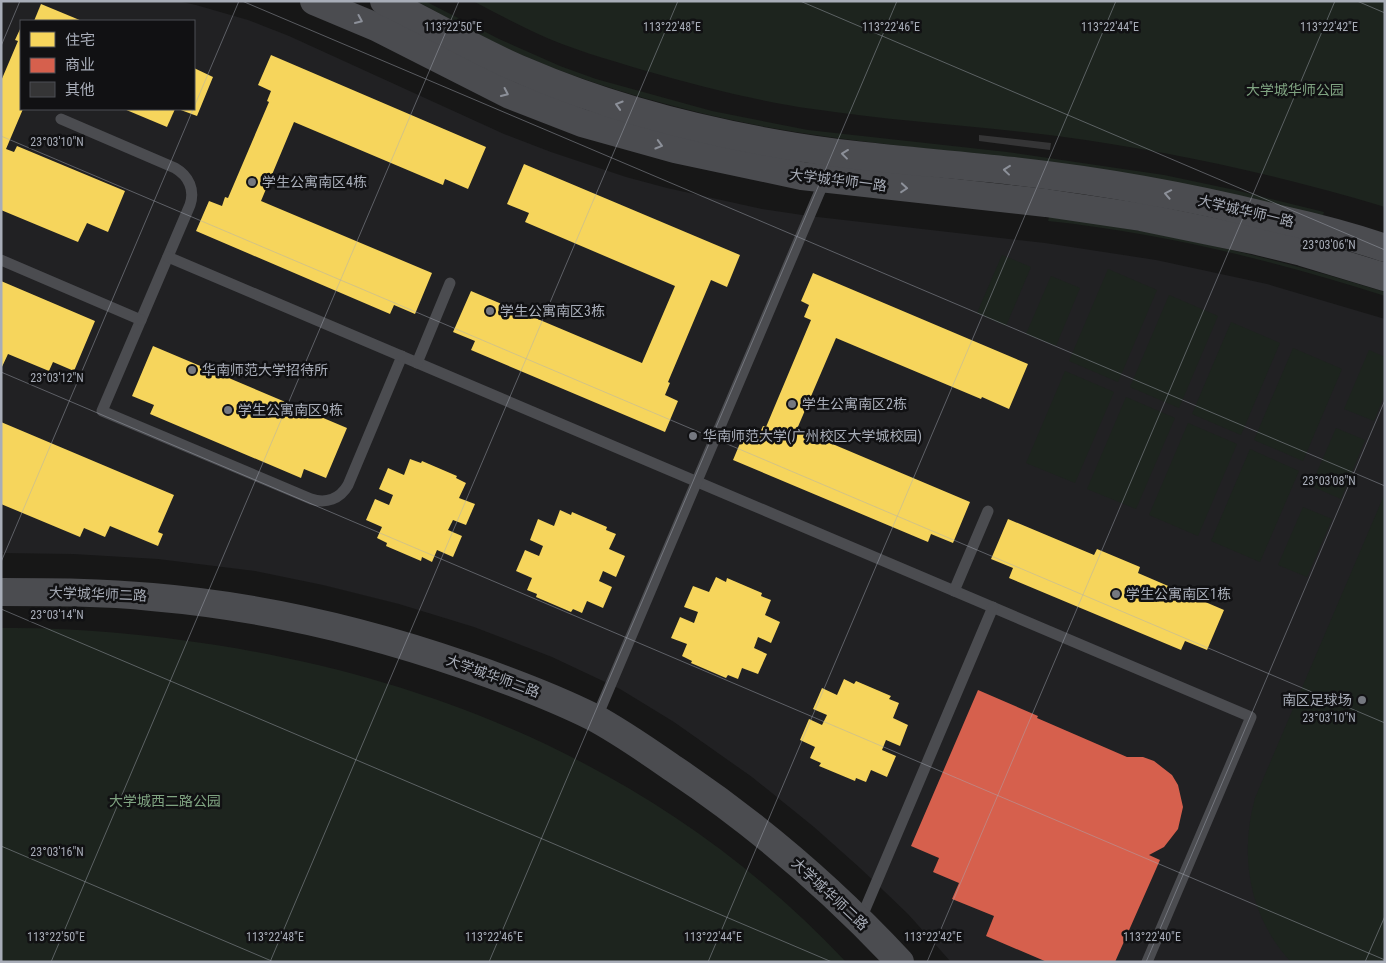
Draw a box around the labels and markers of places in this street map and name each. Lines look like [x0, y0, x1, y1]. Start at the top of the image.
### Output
place label: 学生公寓南区4栋 [262, 174, 367, 190]
marker: 学生公寓南区4栋 [246, 176, 258, 188]
place label: 学生公寓南区3栋 [500, 303, 605, 319]
marker: 学生公寓南区3栋 [484, 305, 496, 317]
place label: 华南师范大学招待所 [202, 362, 328, 378]
marker: 华南师范大学招待所 [186, 364, 198, 376]
place label: 学生公寓南区2栋 [802, 396, 907, 412]
marker: 学生公寓南区2栋 [786, 398, 798, 410]
place label: 学生公寓南区9栋 [238, 402, 343, 418]
marker: 学生公寓南区9栋 [222, 404, 234, 416]
place label: 华南师范大学(广州校区大学城校园) [703, 428, 922, 445]
marker: 华南师范大学(广州校区大学城校园) [687, 430, 699, 442]
place label: 学生公寓南区1栋 [1126, 586, 1231, 602]
marker: 学生公寓南区1栋 [1110, 588, 1122, 600]
place label: 南区足球场 [1282, 692, 1352, 708]
marker: 南区足球场 [1356, 694, 1368, 706]

